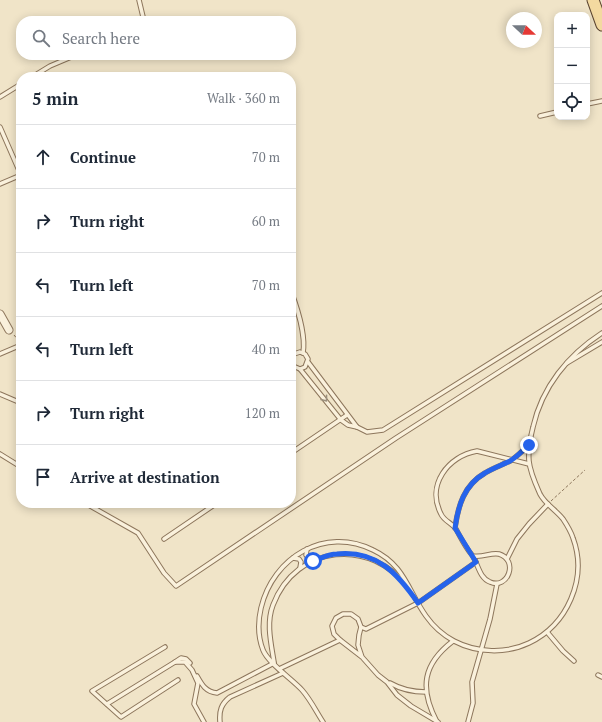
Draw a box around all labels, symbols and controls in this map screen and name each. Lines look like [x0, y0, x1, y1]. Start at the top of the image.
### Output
north arrow [506, 12, 542, 48]
map controls [554, 12, 590, 120]
button: + [554, 12, 590, 48]
search box [16, 16, 296, 60]
icon: search [30, 27, 52, 49]
text: Search here [62, 28, 140, 48]
button: − [554, 48, 590, 84]
button: locate [554, 84, 590, 120]
text: 5 min [32, 87, 79, 110]
text: Walk · 360 m [207, 89, 280, 107]
icon: ahead [32, 146, 54, 168]
text: Continue [70, 147, 136, 167]
text: 70 m [252, 148, 280, 166]
icon: right [32, 210, 54, 232]
text: Turn right [70, 211, 145, 231]
text: 60 m [252, 212, 280, 230]
icon: left [32, 274, 54, 296]
text: Turn left [70, 275, 134, 295]
text: 70 m [252, 276, 280, 294]
icon: left [32, 338, 54, 360]
text: Turn left [70, 339, 134, 359]
text: 40 m [252, 340, 280, 358]
one-way arrow [320, 395, 327, 402]
icon: right [32, 402, 54, 424]
text: Turn right [70, 403, 145, 423]
text: 120 m [245, 404, 280, 422]
route end [520, 436, 538, 454]
icon: arrive [32, 466, 54, 488]
text: Arrive at destination [70, 467, 220, 487]
route start [304, 552, 322, 570]

